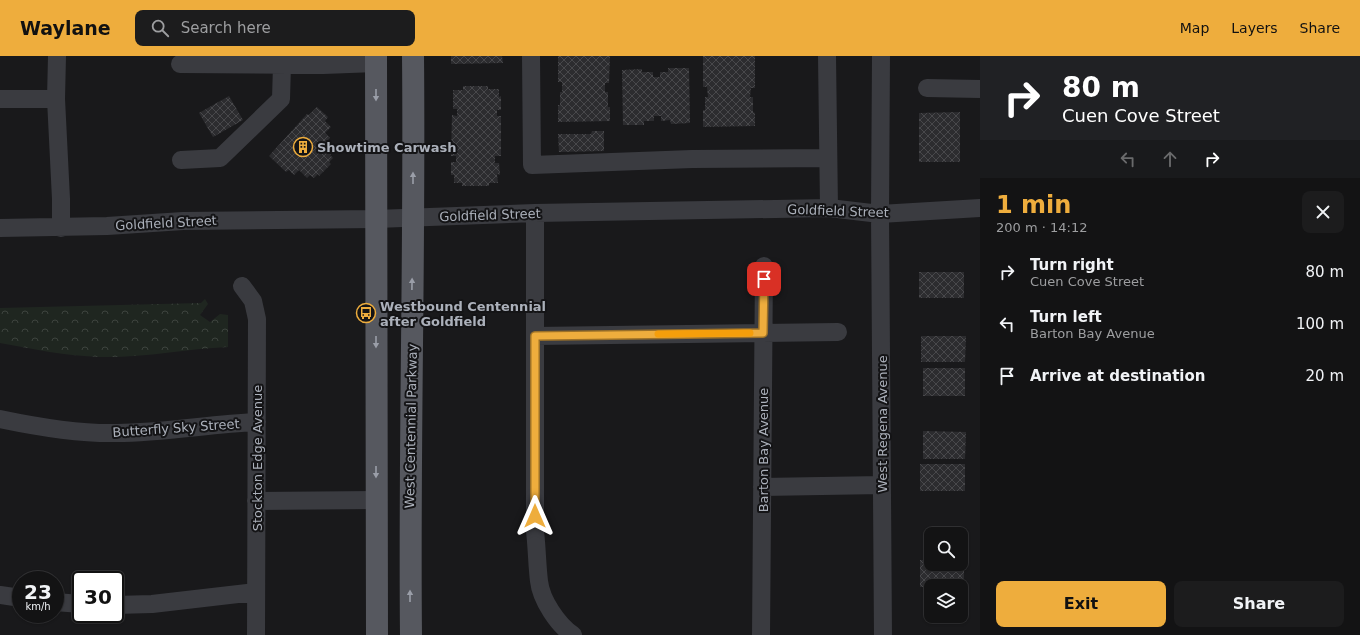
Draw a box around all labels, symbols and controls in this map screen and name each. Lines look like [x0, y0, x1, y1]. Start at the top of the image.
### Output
search box [135, 10, 415, 46]
text: Waylane [20, 17, 111, 39]
icon: search [149, 17, 171, 39]
text: Search here [181, 19, 271, 37]
text: Map [1180, 20, 1209, 36]
text: Layers [1231, 20, 1278, 36]
text: Share [1300, 20, 1340, 36]
text: 80 m [1062, 71, 1140, 104]
icon: right [996, 72, 1048, 124]
one-way arrow [373, 89, 379, 102]
text: Cuen Cove Street [1062, 105, 1220, 126]
building icon: Showtime Carwash [292, 136, 314, 158]
place label: Showtime Carwash [317, 140, 457, 155]
icon: left [1117, 148, 1139, 170]
icon: ahead [1159, 148, 1181, 170]
icon: right [1201, 148, 1223, 170]
one-way arrow [410, 171, 416, 184]
text: 1 min [996, 191, 1071, 219]
button: close [1302, 191, 1344, 233]
street label: Goldfield Street [787, 202, 889, 220]
street label: Goldfield Street [439, 206, 541, 224]
street label: Goldfield Street [115, 213, 217, 233]
text: 200 m · 14:12 [996, 220, 1087, 235]
text: Turn right [1030, 256, 1114, 274]
icon: right [996, 261, 1018, 283]
pin [747, 262, 781, 296]
text: 80 m [1306, 263, 1344, 281]
icon: arrive [753, 268, 775, 290]
text: Cuen Cove Street [1030, 274, 1144, 289]
one-way arrow [409, 277, 415, 290]
place label: Westbound Centennial after Goldfield [380, 299, 546, 329]
bus stop icon: Westbound Centennial after Goldfield [355, 302, 377, 324]
text: Turn left [1030, 308, 1102, 326]
icon: left [996, 313, 1018, 335]
text: 100 m [1296, 315, 1344, 333]
text: Barton Bay Avenue [1030, 326, 1155, 341]
one-way arrow [373, 336, 379, 349]
street label: West Centennial Parkway [402, 343, 420, 508]
street label: West Regena Avenue [875, 355, 890, 493]
icon: arrive [996, 365, 1018, 387]
text: Arrive at destination [1030, 367, 1205, 385]
text: 20 m [1306, 367, 1344, 385]
street label: Stockton Edge Avenue [250, 385, 265, 531]
street label: Barton Bay Avenue [756, 388, 771, 512]
street label: Butterfly Sky Street [112, 416, 240, 440]
one-way arrow [373, 466, 379, 479]
position arrow [514, 495, 556, 537]
map controls [924, 527, 968, 623]
button: search [924, 527, 968, 571]
speed limit sign: 30 [72, 571, 124, 623]
button: layers [924, 579, 968, 623]
text: 23 [24, 580, 52, 604]
button: Exit [996, 581, 1166, 627]
button: Share [1174, 581, 1344, 627]
one-way arrow [407, 589, 413, 602]
text: km/h [25, 601, 51, 612]

